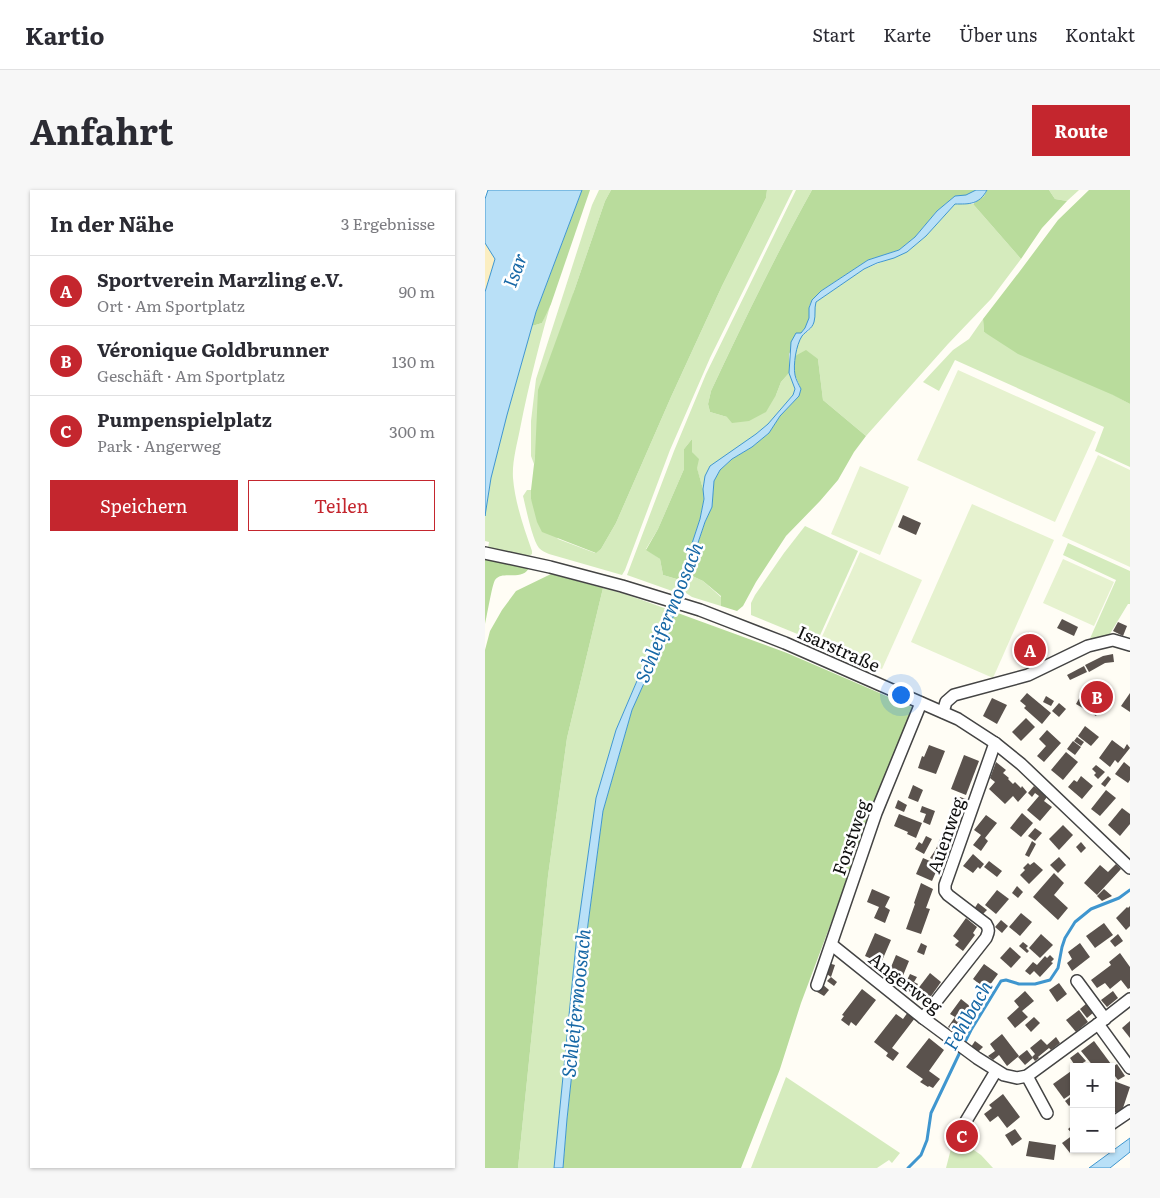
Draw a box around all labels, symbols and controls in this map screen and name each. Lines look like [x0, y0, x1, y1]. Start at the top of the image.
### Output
text: Kartio [25, 17, 104, 52]
text: Start [812, 21, 855, 48]
text: Karte [883, 21, 931, 48]
text: Über uns [959, 21, 1037, 48]
text: Kontakt [1065, 21, 1135, 48]
text: Anfahrt [30, 104, 173, 156]
button: Route [1032, 105, 1130, 156]
text: In der Nähe [50, 207, 174, 238]
text: 3 Ergebnisse [341, 211, 435, 235]
water label: Isar [495, 249, 533, 291]
text: Sportverein Marzling e.V. [97, 265, 344, 293]
text: A [60, 279, 72, 303]
text: 90 m [399, 279, 435, 303]
text: Ort · Am Sportplatz [97, 293, 245, 317]
text: Véronique Goldbrunner [97, 335, 329, 363]
text: B [60, 349, 72, 373]
text: 130 m [392, 349, 435, 373]
text: Geschäft · Am Sportplatz [97, 363, 285, 387]
text: Pumpenspielplatz [97, 405, 272, 433]
text: C [60, 419, 72, 443]
text: 300 m [389, 419, 435, 443]
text: Park · Angerweg [97, 433, 221, 457]
button: Speichern [50, 480, 238, 531]
button: Teilen [248, 480, 435, 531]
water label: Schleifermoosach [627, 538, 709, 686]
street label: Isarstraße [793, 618, 885, 678]
pin: A [1014, 631, 1046, 669]
pin: B [1081, 678, 1113, 716]
your location [888, 682, 914, 708]
street label: Auenweg [919, 792, 971, 877]
street label: Forstweg [824, 795, 876, 879]
water label: Schleifermoosach [553, 927, 597, 1079]
street label: Angerweg [864, 945, 949, 1020]
water label: Fehlbach [936, 975, 998, 1055]
map controls [1070, 1063, 1115, 1153]
button: + [1070, 1063, 1115, 1108]
button: − [1070, 1108, 1115, 1153]
pin: C [946, 1117, 978, 1155]

